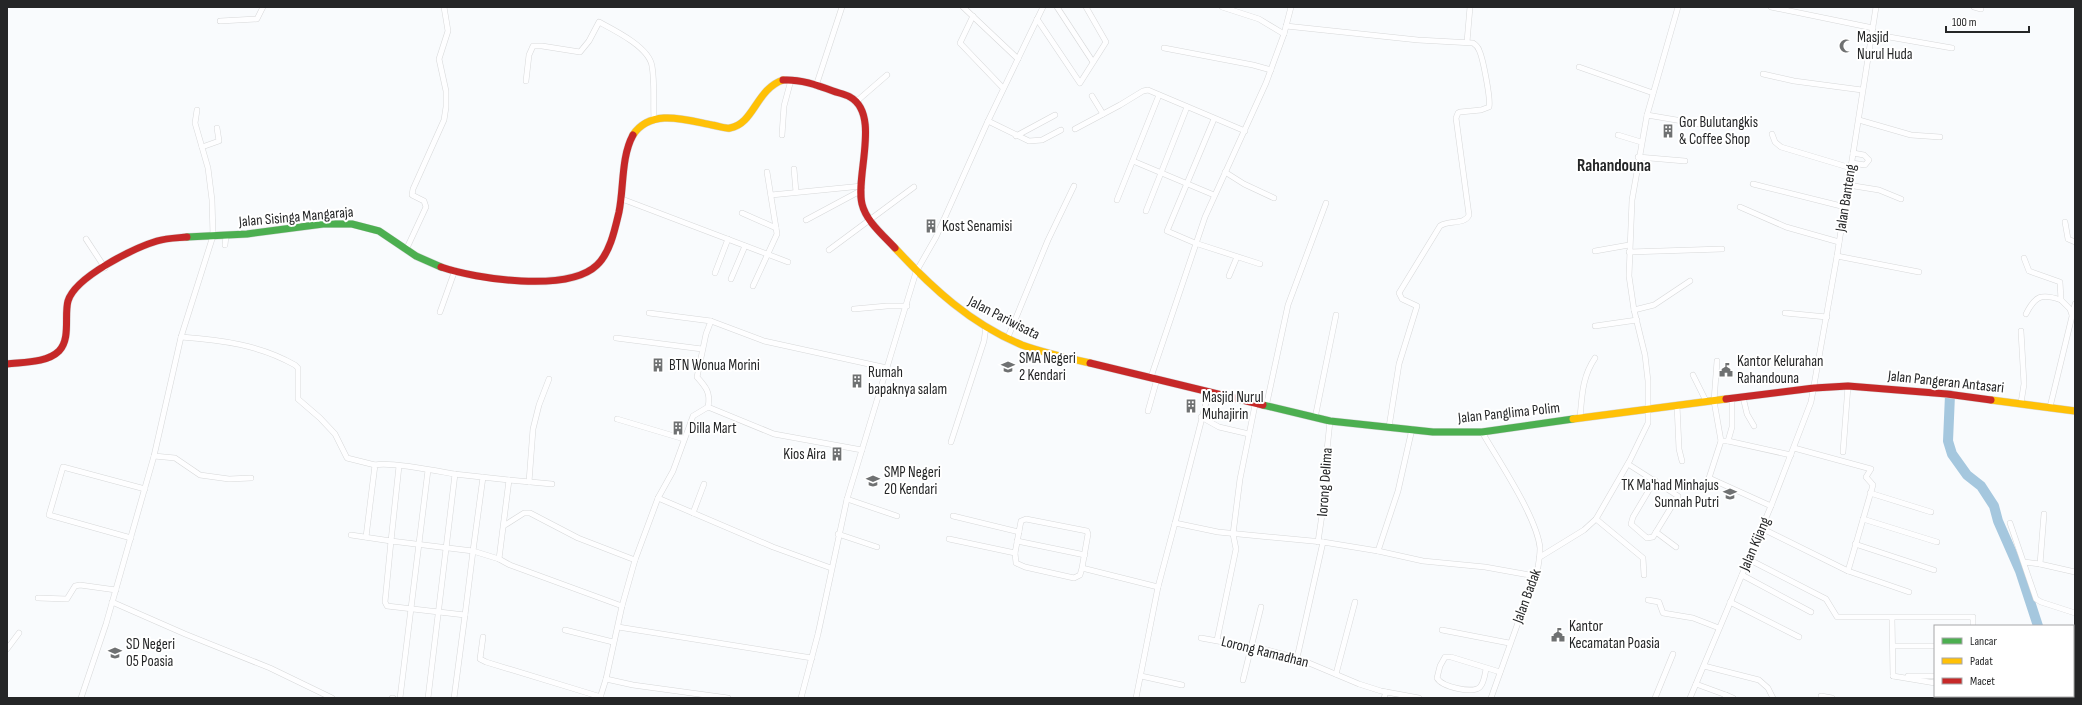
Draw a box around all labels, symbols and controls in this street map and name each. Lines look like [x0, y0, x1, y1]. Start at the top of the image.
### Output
scale bar [1946, 8, 2029, 34]
text: 100 m [1952, 15, 1977, 30]
place label: Masjid Nurul Huda [1857, 28, 1913, 64]
mosque icon: Masjid Nurul Huda [1838, 38, 1854, 54]
place label: Gor Bulutangkis & Coffee Shop [1679, 113, 1758, 149]
building icon: Gor Bulutangkis & Coffee Shop [1660, 123, 1676, 139]
district label: Rahandouna [1577, 156, 1651, 176]
street label: Jalan Banteng [1831, 163, 1861, 234]
street label: Jalan Sisinga Mangaraja [237, 203, 354, 232]
place label: Kost Senamisi [942, 217, 1013, 236]
building icon: Kost Senamisi [923, 218, 939, 234]
street label: Jalan Pariwisata [964, 291, 1043, 344]
place label: SMA Negeri 2 Kendari [1019, 349, 1076, 385]
place label: Kantor Kelurahan Rahandouna [1737, 352, 1823, 388]
place label: BTN Wonua Morini [669, 356, 760, 375]
building icon: BTN Wonua Morini [650, 357, 666, 373]
school or university icon: SMA Negeri 2 Kendari [1000, 359, 1016, 375]
public building icon: Kantor Kelurahan Rahandouna [1718, 362, 1734, 378]
place label: Rumah bapaknya salam [868, 363, 947, 399]
street label: Jalan Pangeran Antasari [1886, 366, 2005, 398]
building icon: Rumah bapaknya salam [849, 373, 865, 389]
place label: Masjid Nurul Muhajirin [1202, 388, 1263, 424]
building icon: Masjid Nurul Muhajirin [1183, 398, 1199, 414]
street label: Jalan Panglima Polim [1456, 398, 1561, 428]
place label: Dilla Mart [689, 419, 737, 438]
building icon: Dilla Mart [670, 420, 686, 436]
place label: Kios Aira [783, 445, 826, 464]
building icon: Kios Aira [829, 446, 845, 462]
street label: lorong Delima [1313, 447, 1337, 517]
place label: SMP Negeri 20 Kendari [884, 463, 941, 499]
school or university icon: SMP Negeri 20 Kendari [865, 473, 881, 489]
place label: TK Ma'had Minhajus Sunnah Putri [1621, 476, 1719, 512]
school or university icon: TK Ma'had Minhajus Sunnah Putri [1722, 486, 1738, 502]
street label: Jalan Kijang [1735, 514, 1775, 575]
street label: Jalan Badak [1508, 566, 1546, 627]
place label: Kantor Kecamatan Poasia [1569, 617, 1660, 653]
legend [1934, 625, 2074, 697]
public building icon: Kantor Kecamatan Poasia [1550, 627, 1566, 643]
street label: Lorong Ramadhan [1219, 632, 1311, 672]
text: Lancar [1970, 634, 1997, 649]
place label: SD Negeri 05 Poasia [126, 635, 175, 671]
school or university icon: SD Negeri 05 Poasia [107, 645, 123, 661]
text: Padat [1970, 654, 1993, 669]
text: Macet [1970, 674, 1995, 689]

